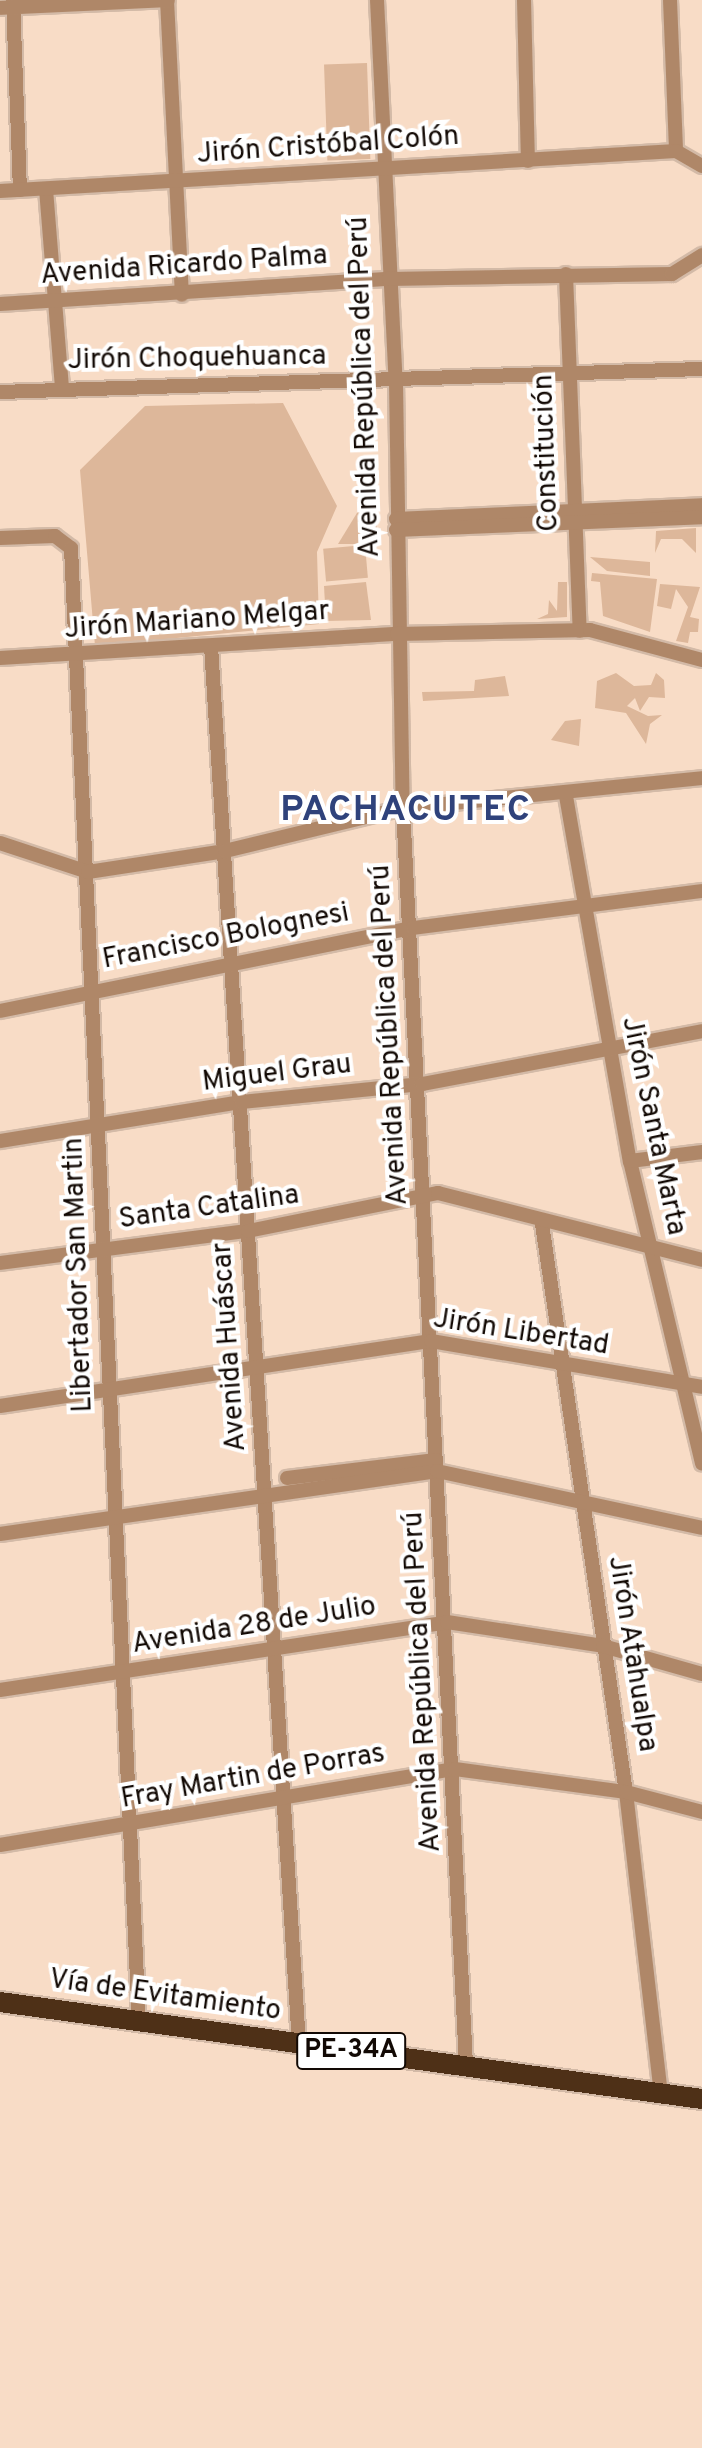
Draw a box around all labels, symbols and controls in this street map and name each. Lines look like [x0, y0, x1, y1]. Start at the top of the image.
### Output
street label: Jirón Cristóbal Colón [196, 120, 460, 172]
street label: Avenida República del Perú [342, 216, 388, 558]
street label: Avenida Ricardo Palma [39, 239, 329, 293]
street label: Jirón Choquehuanca [67, 340, 327, 378]
street label: Constitución [527, 374, 567, 532]
street label: Jirón Mariano Melgar [63, 595, 331, 647]
district label: PACHACUTEC [280, 790, 532, 834]
street label: Avenida República del Perú [364, 864, 416, 1206]
street label: Francisco Bolognesi [100, 897, 352, 977]
street label: Jirón Santa Marta [613, 1014, 693, 1238]
street label: Miguel Grau [200, 1048, 354, 1100]
street label: Libertador San Martin [57, 1137, 101, 1413]
street label: Santa Catalina [117, 1179, 301, 1237]
street label: Avenida Huáscar [206, 1241, 254, 1453]
street label: Jirón Libertad [431, 1303, 611, 1363]
street label: Avenida República del Perú [397, 1511, 449, 1853]
street label: Jirón Atahualpa [600, 1553, 664, 1755]
street label: Avenida 28 de Julio [130, 1590, 378, 1662]
street label: Fray Martin de Porras [119, 1737, 387, 1817]
street label: Vía de Evitamiento [47, 1963, 283, 2029]
road number: PE-34A [295, 2029, 407, 2073]

